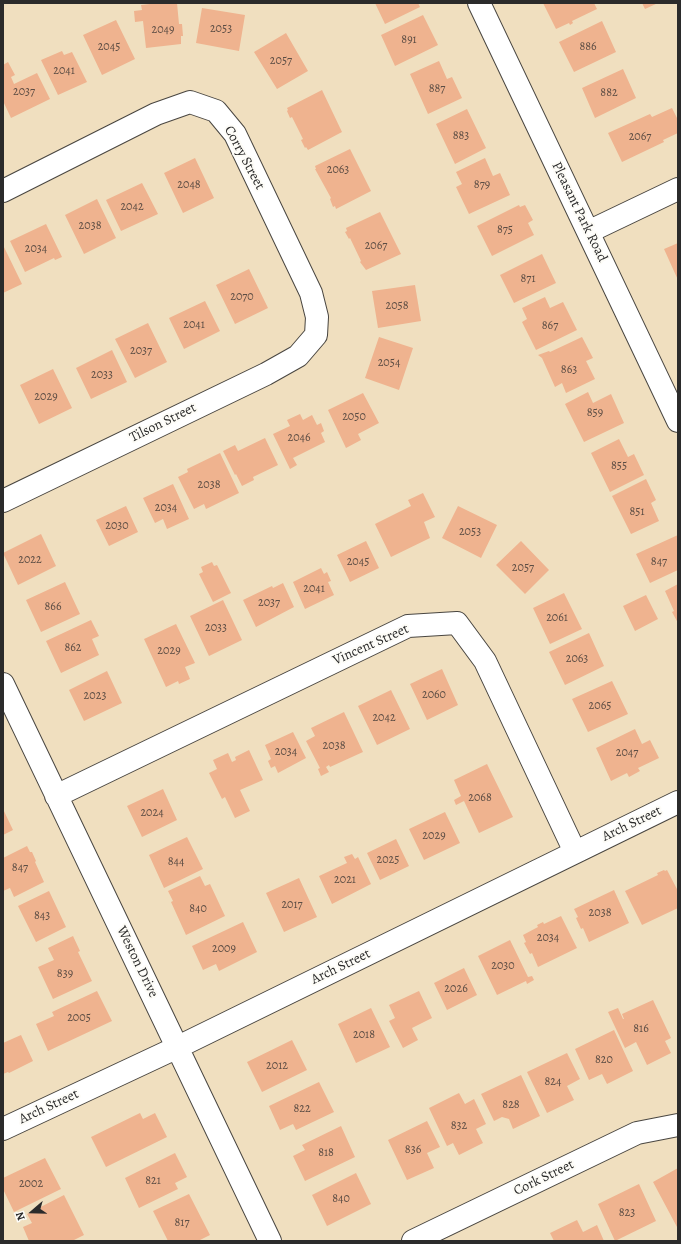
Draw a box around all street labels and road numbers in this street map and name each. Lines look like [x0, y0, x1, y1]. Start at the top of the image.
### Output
street label: Corry Street [220, 123, 268, 193]
street label: Pleasant Park Road [547, 159, 611, 265]
street label: Tilson Street [127, 400, 199, 446]
street label: Vincent Street [331, 621, 411, 669]
street label: Arch Street [600, 802, 664, 846]
street label: Weston Drive [112, 924, 162, 1000]
street label: Arch Street [309, 945, 373, 989]
street label: Arch Street [17, 1086, 81, 1128]
street label: Cork Street [511, 1156, 577, 1200]

